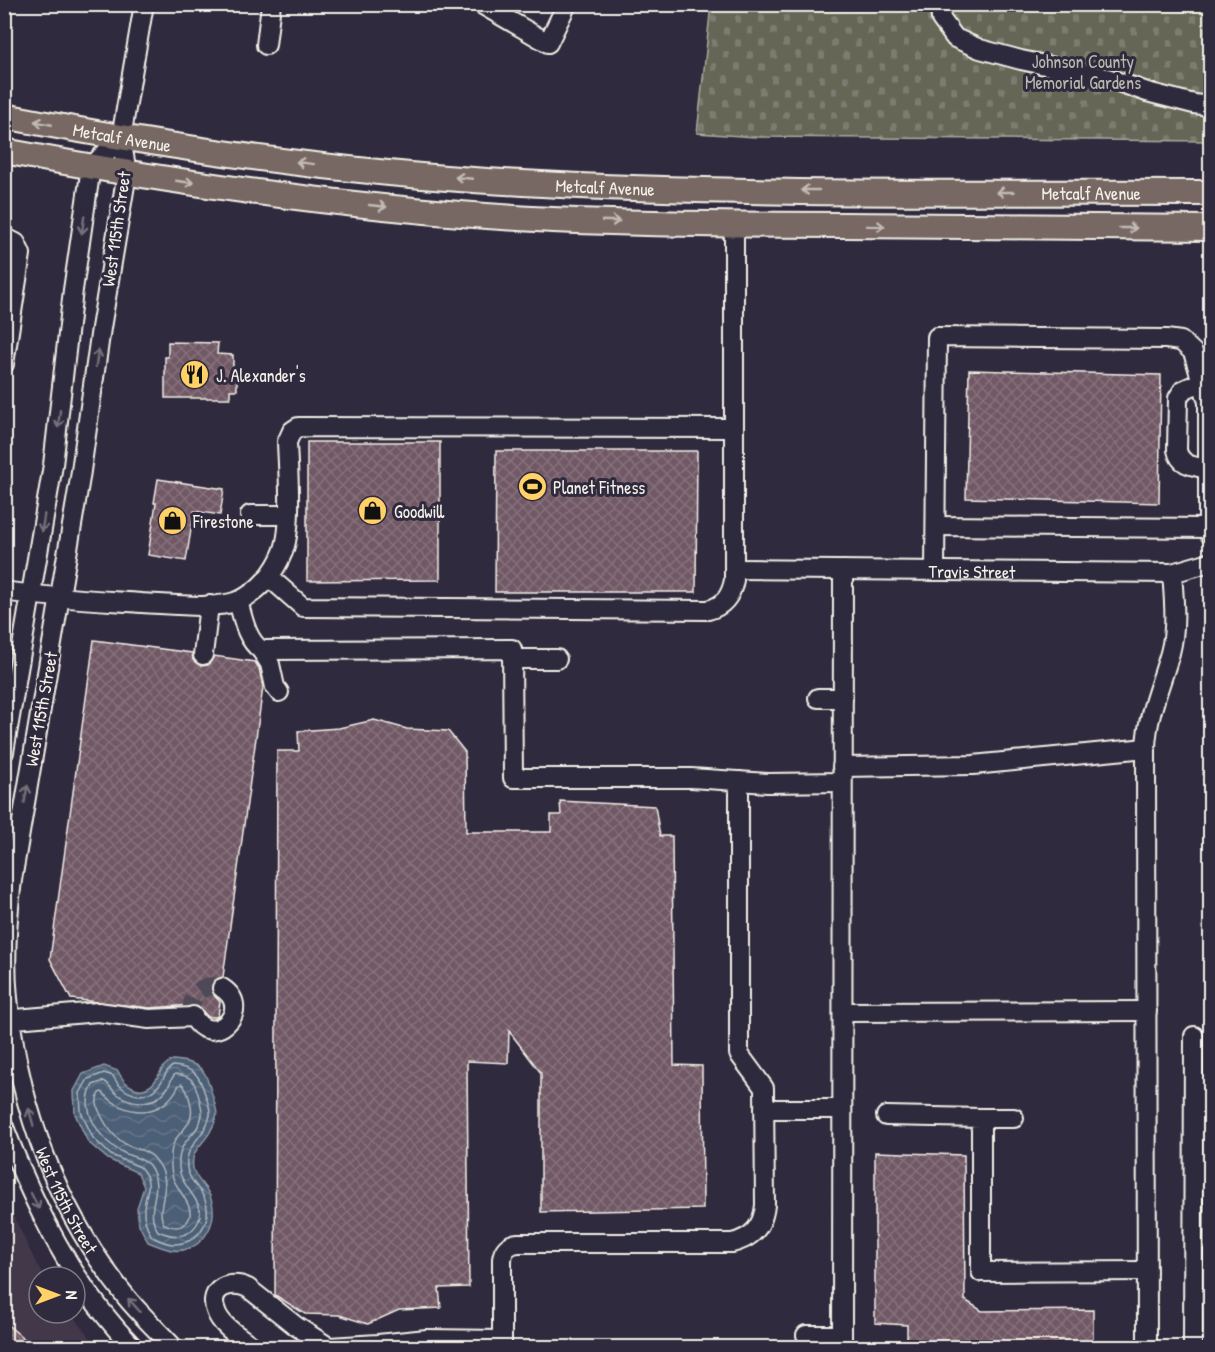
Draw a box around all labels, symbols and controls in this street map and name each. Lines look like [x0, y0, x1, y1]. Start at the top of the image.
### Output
park label: Johnson County Memorial Gardens [1025, 49, 1141, 95]
one-way arrow [34, 117, 53, 128]
street label: Metcalf Avenue [71, 117, 173, 158]
one-way arrow [296, 157, 316, 168]
street label: West 115th Street [96, 169, 137, 288]
street label: Metcalf Avenue [555, 172, 655, 201]
one-way arrow [454, 173, 474, 184]
one-way arrow [174, 176, 194, 187]
street label: Metcalf Avenue [1042, 180, 1141, 205]
one-way arrow [801, 185, 821, 196]
one-way arrow [996, 186, 1016, 198]
one-way arrow [368, 201, 388, 212]
one-way arrow [77, 215, 88, 234]
one-way arrow [601, 216, 621, 227]
one-way arrow [866, 220, 886, 232]
one-way arrow [1117, 222, 1137, 234]
one-way arrow [91, 348, 102, 368]
restaurant icon: J. Alexander's [179, 359, 211, 391]
place label: J. Alexander's [216, 363, 306, 388]
one-way arrow [53, 408, 64, 428]
sports icon: Planet Fitness [516, 471, 548, 503]
place label: Planet Fitness [553, 475, 645, 500]
shop icon: Goodwill [357, 495, 389, 527]
place label: Goodwill [394, 499, 445, 524]
shop icon: Firestone [156, 505, 188, 537]
place label: Firestone [192, 509, 254, 534]
one-way arrow [37, 512, 48, 532]
street label: Travis Street [929, 558, 1016, 584]
street label: West 115th Street [19, 649, 64, 768]
one-way arrow [21, 785, 32, 805]
one-way arrow [25, 1108, 36, 1127]
street label: West 115th Street [30, 1143, 104, 1259]
one-way arrow [29, 1191, 41, 1209]
north arrow [27, 1265, 87, 1325]
text: N [61, 1291, 83, 1300]
one-way arrow [127, 1298, 141, 1313]

